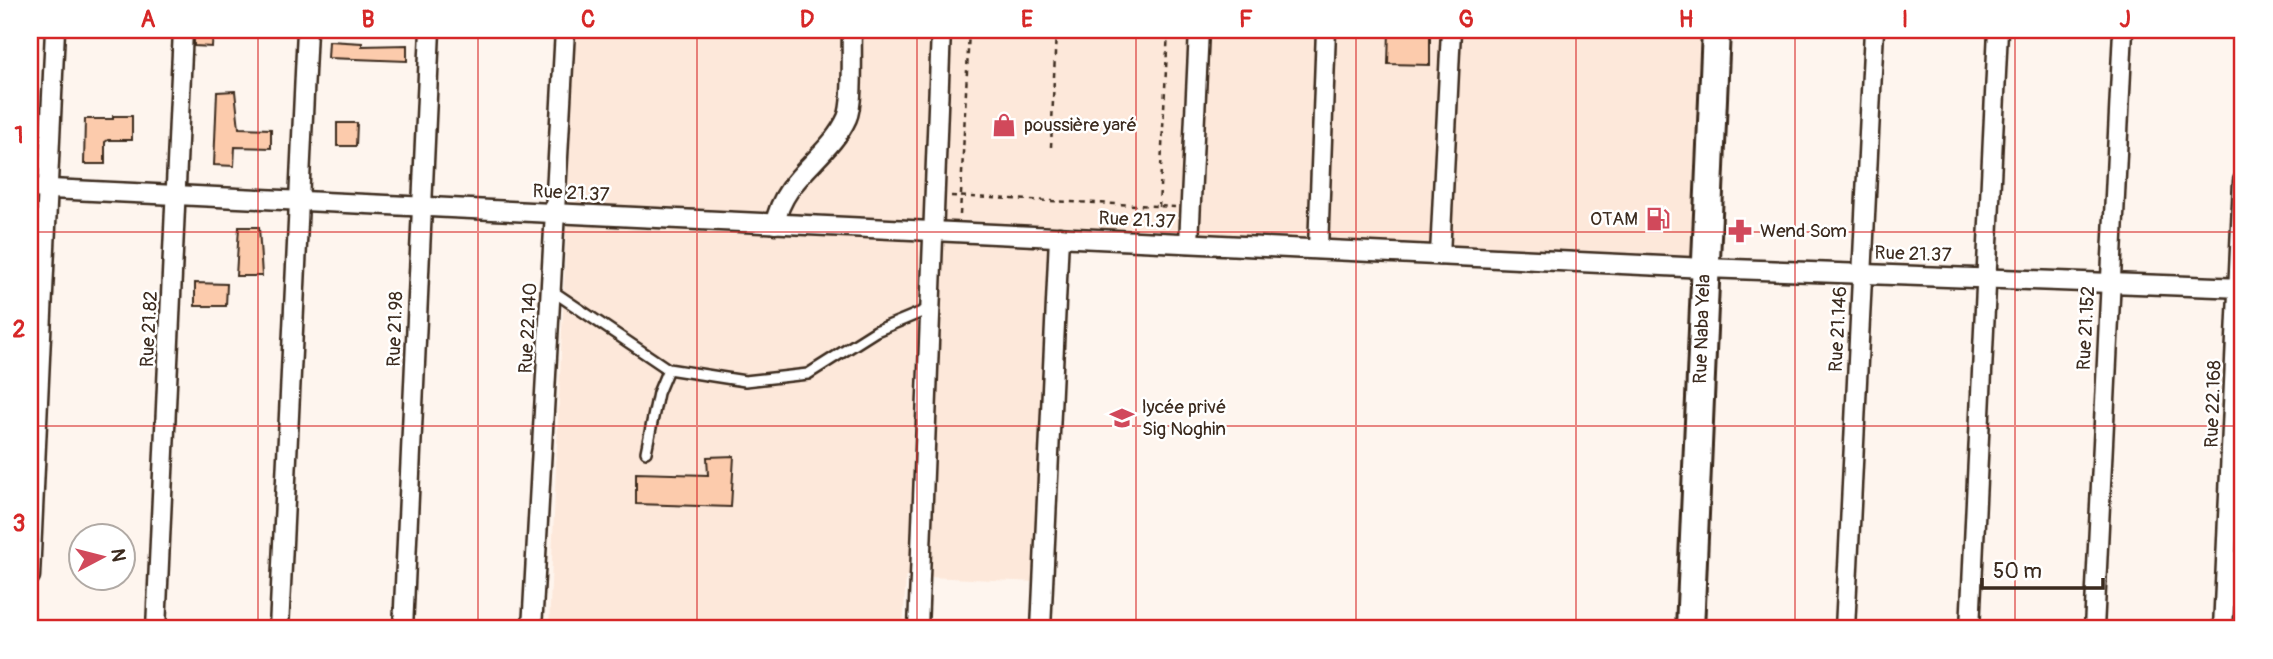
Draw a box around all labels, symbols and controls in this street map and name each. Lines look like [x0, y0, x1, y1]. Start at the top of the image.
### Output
text: A [141, 5, 156, 34]
text: B [361, 5, 375, 34]
text: C [581, 5, 595, 34]
text: D [800, 5, 814, 34]
text: E [1021, 5, 1033, 34]
text: F [1239, 5, 1253, 34]
text: G [1458, 5, 1474, 34]
text: H [1679, 5, 1693, 34]
text: I [1902, 5, 1908, 34]
text: J [2119, 5, 2131, 34]
shop icon: poussière yaré [990, 111, 1018, 139]
place label: poussière yaré [1024, 113, 1137, 137]
text: 1 [15, 121, 24, 150]
street label: Rue 21.37 [532, 179, 610, 207]
fuel station icon: OTAM [1644, 205, 1672, 233]
street label: Rue 21.37 [1098, 206, 1176, 234]
place label: OTAM [1590, 207, 1638, 231]
pharmacy icon: Wend Som [1726, 217, 1754, 245]
place label: Wend Som [1760, 219, 1847, 243]
street label: Rue 21.37 [1874, 241, 1952, 267]
street label: Rue Naba Yela [1688, 274, 1716, 384]
street label: Rue 22.140 [514, 282, 542, 374]
street label: Rue 21.152 [2072, 285, 2100, 371]
street label: Rue 21.146 [1824, 286, 1852, 372]
street label: Rue 21.82 [135, 290, 163, 368]
street label: Rue 21.98 [382, 291, 408, 367]
text: 2 [13, 315, 26, 344]
street label: Rue 22.168 [2199, 360, 2227, 448]
place label: lycée privé Sig Noghin [1142, 395, 1226, 441]
school or university icon: lycée privé Sig Noghin [1108, 404, 1136, 432]
text: 3 [13, 509, 25, 538]
north arrow [66, 522, 136, 592]
text: N [105, 547, 131, 563]
scale bar [1982, 547, 2103, 591]
text: 50 m [1993, 558, 2042, 585]

